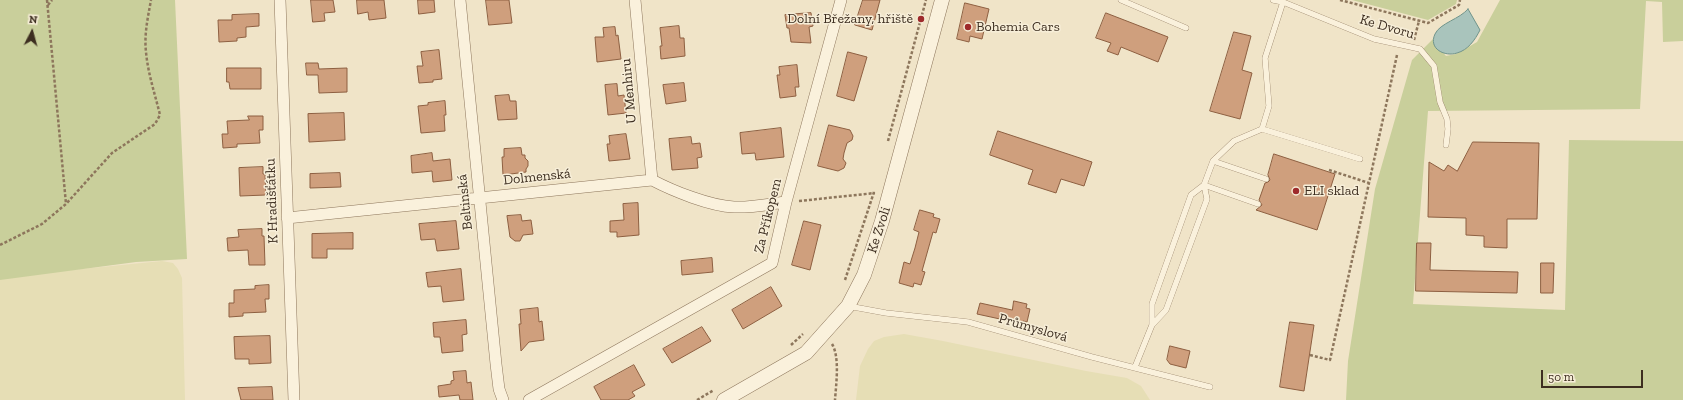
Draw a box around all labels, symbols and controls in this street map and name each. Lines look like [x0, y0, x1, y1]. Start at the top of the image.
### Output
place label: Dolní Břežany, hřiště [787, 11, 913, 27]
street label: Ke Dvoru [1358, 11, 1416, 43]
north arrow [12, 12, 52, 52]
text: N [28, 13, 38, 26]
marker: Dolní Břežany, hřiště [916, 14, 926, 24]
place label: Bohemia Cars [976, 19, 1060, 35]
marker: Bohemia Cars [963, 22, 973, 32]
street label: U Menhiru [618, 58, 640, 124]
street label: K Hradišťátku [262, 158, 282, 244]
street label: Dolmenská [502, 165, 572, 189]
street label: Beltinská [454, 173, 476, 231]
street label: Za Příkopem [751, 177, 785, 255]
place label: ELI sklad [1304, 183, 1359, 199]
marker: ELI sklad [1291, 186, 1301, 196]
street label: Ke Zvoli [864, 205, 894, 255]
street label: Průmyslová [996, 310, 1070, 346]
scale bar [1543, 362, 1645, 388]
text: 50 m [1548, 370, 1574, 384]

